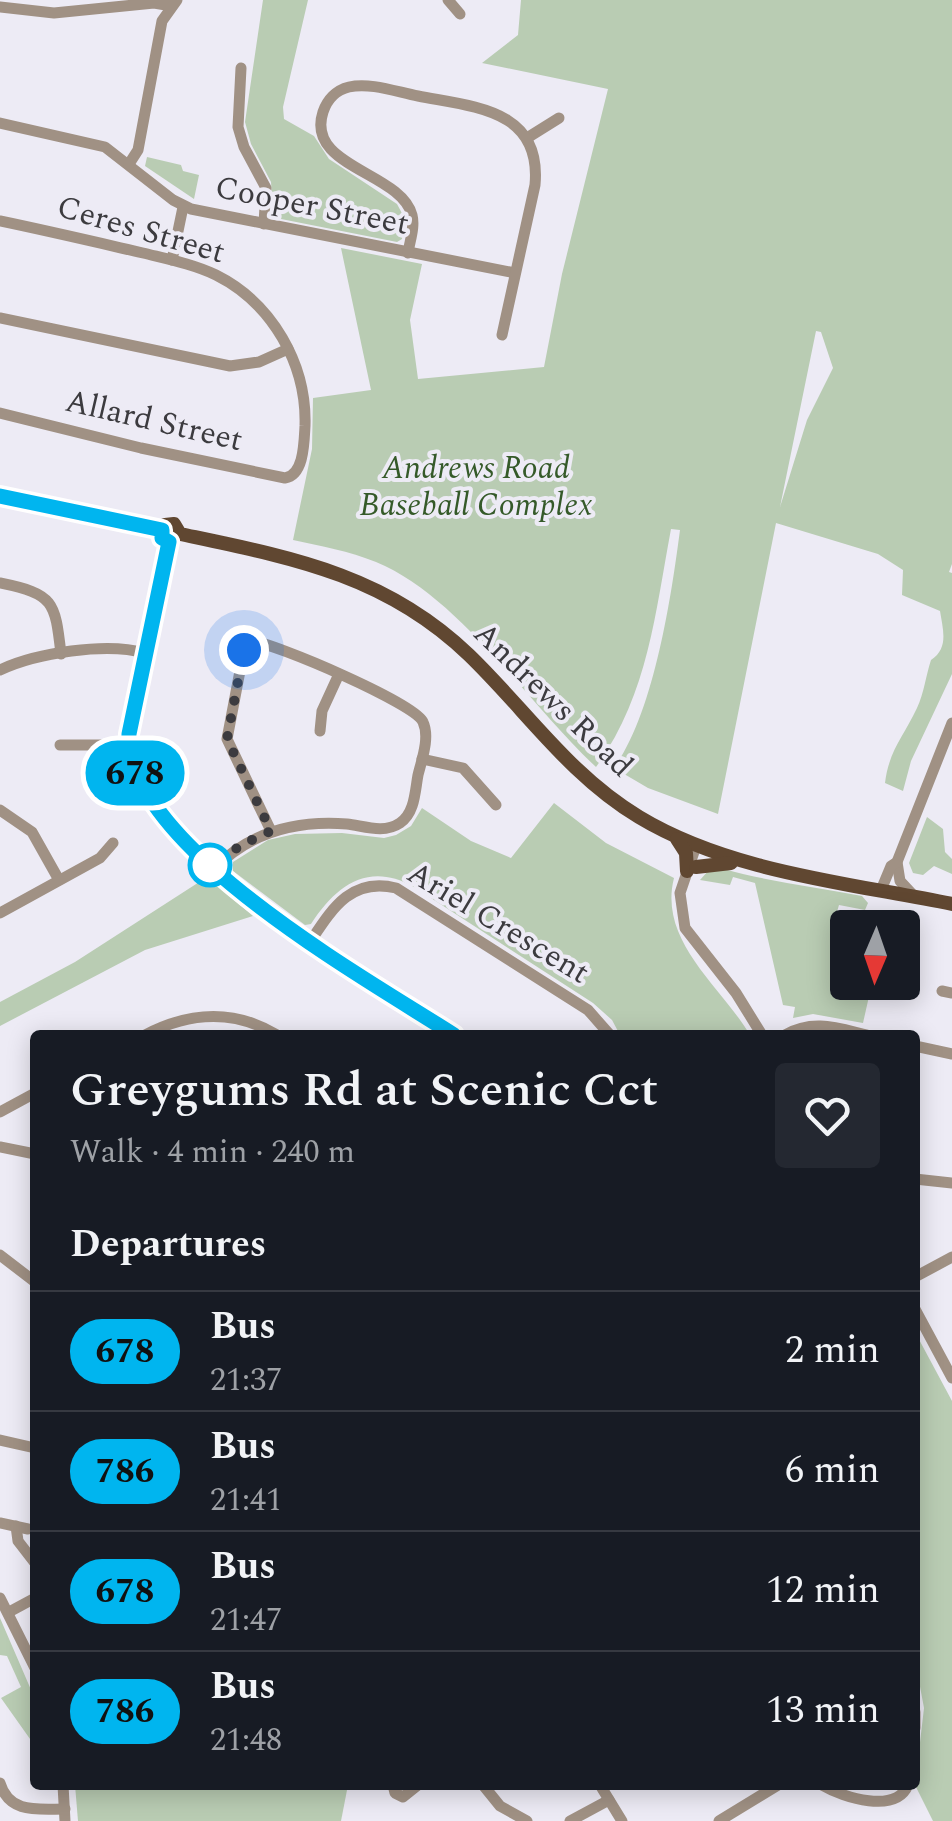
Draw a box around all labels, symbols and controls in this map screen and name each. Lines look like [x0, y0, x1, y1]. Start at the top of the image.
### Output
street label: Cooper Street [211, 163, 413, 249]
street label: Ceres Street [51, 183, 231, 277]
street label: Allard Street [60, 377, 248, 465]
park label: Andrews Road Baseball Complex [360, 444, 593, 530]
street label: Andrews Road [462, 611, 644, 789]
your location [219, 625, 269, 675]
line badge: 678 [78, 740, 192, 806]
text: 678 [106, 747, 164, 800]
unlabelled marker [189, 844, 231, 886]
street label: Ariel Crescent [397, 849, 599, 997]
north arrow [830, 910, 920, 1000]
map controls [830, 910, 920, 1000]
text: Greygums Rd at Scenic Cct [70, 1054, 658, 1127]
button: heart [775, 1063, 880, 1168]
text: Walk · 4 min · 240 m [70, 1128, 355, 1177]
text: Departures [70, 1216, 266, 1274]
text: Bus [210, 1298, 276, 1356]
text: 2 min [785, 1322, 880, 1380]
text: 678 [96, 1325, 154, 1378]
text: 21:37 [210, 1356, 282, 1405]
text: Bus [210, 1418, 276, 1476]
text: 6 min [785, 1442, 880, 1500]
text: 786 [96, 1445, 154, 1498]
text: 21:41 [210, 1476, 282, 1525]
text: Bus [210, 1538, 276, 1596]
text: 12 min [766, 1562, 880, 1620]
text: 678 [96, 1565, 154, 1618]
text: 21:47 [210, 1596, 282, 1645]
text: Bus [210, 1658, 276, 1716]
text: 13 min [766, 1682, 880, 1740]
text: 786 [96, 1685, 154, 1738]
text: 21:48 [210, 1716, 282, 1765]

